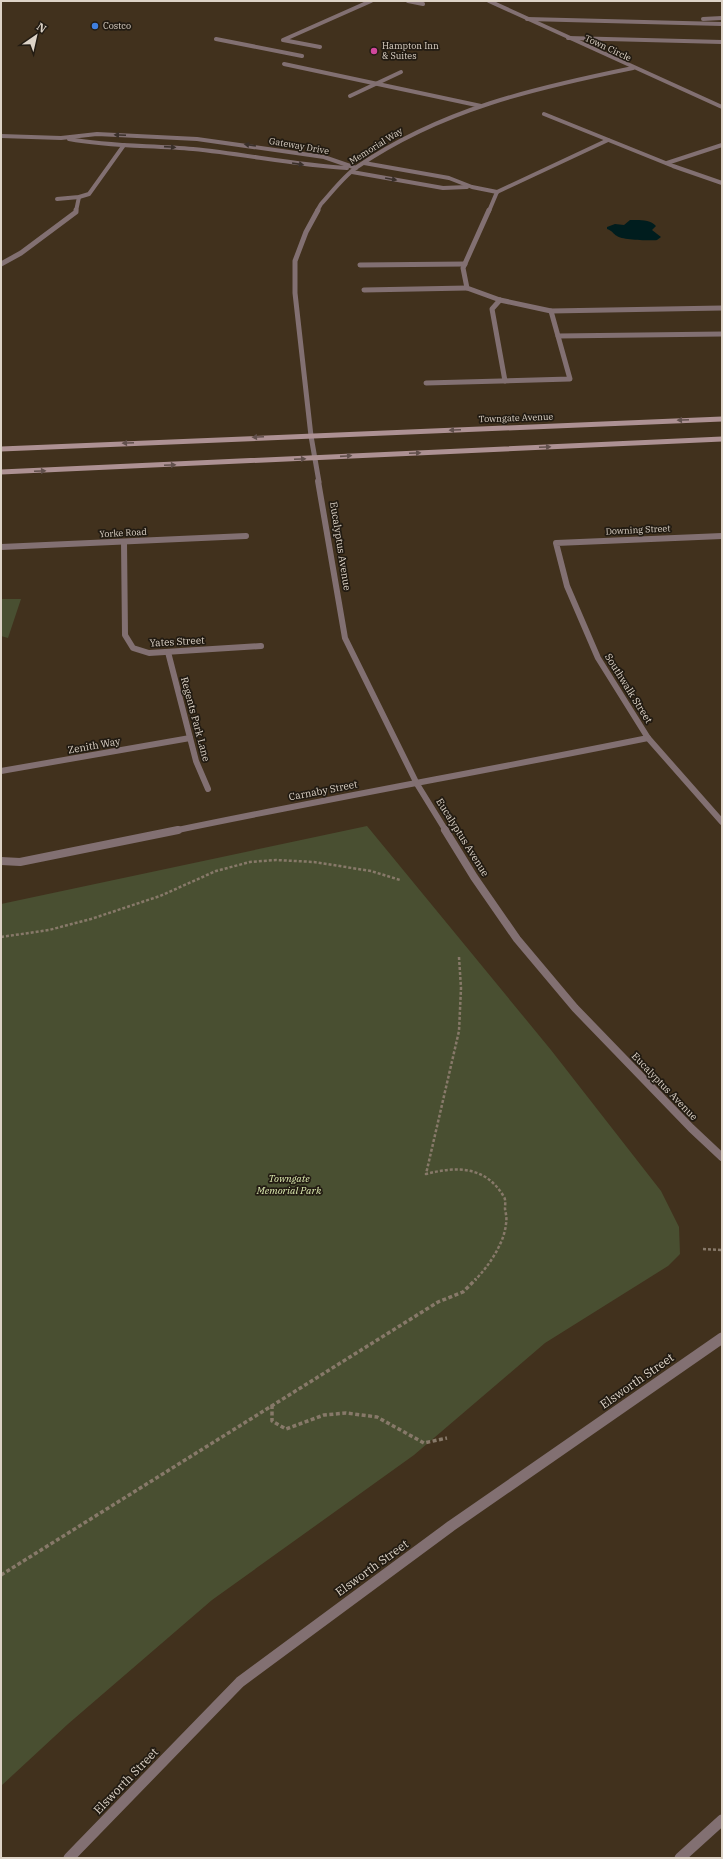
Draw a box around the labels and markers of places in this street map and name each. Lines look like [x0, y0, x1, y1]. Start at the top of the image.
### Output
place label: Costco [103, 20, 131, 31]
marker: Costco [90, 21, 100, 31]
place label: Hampton Inn & Suites [382, 40, 439, 61]
marker: Hampton Inn & Suites [369, 46, 379, 56]

